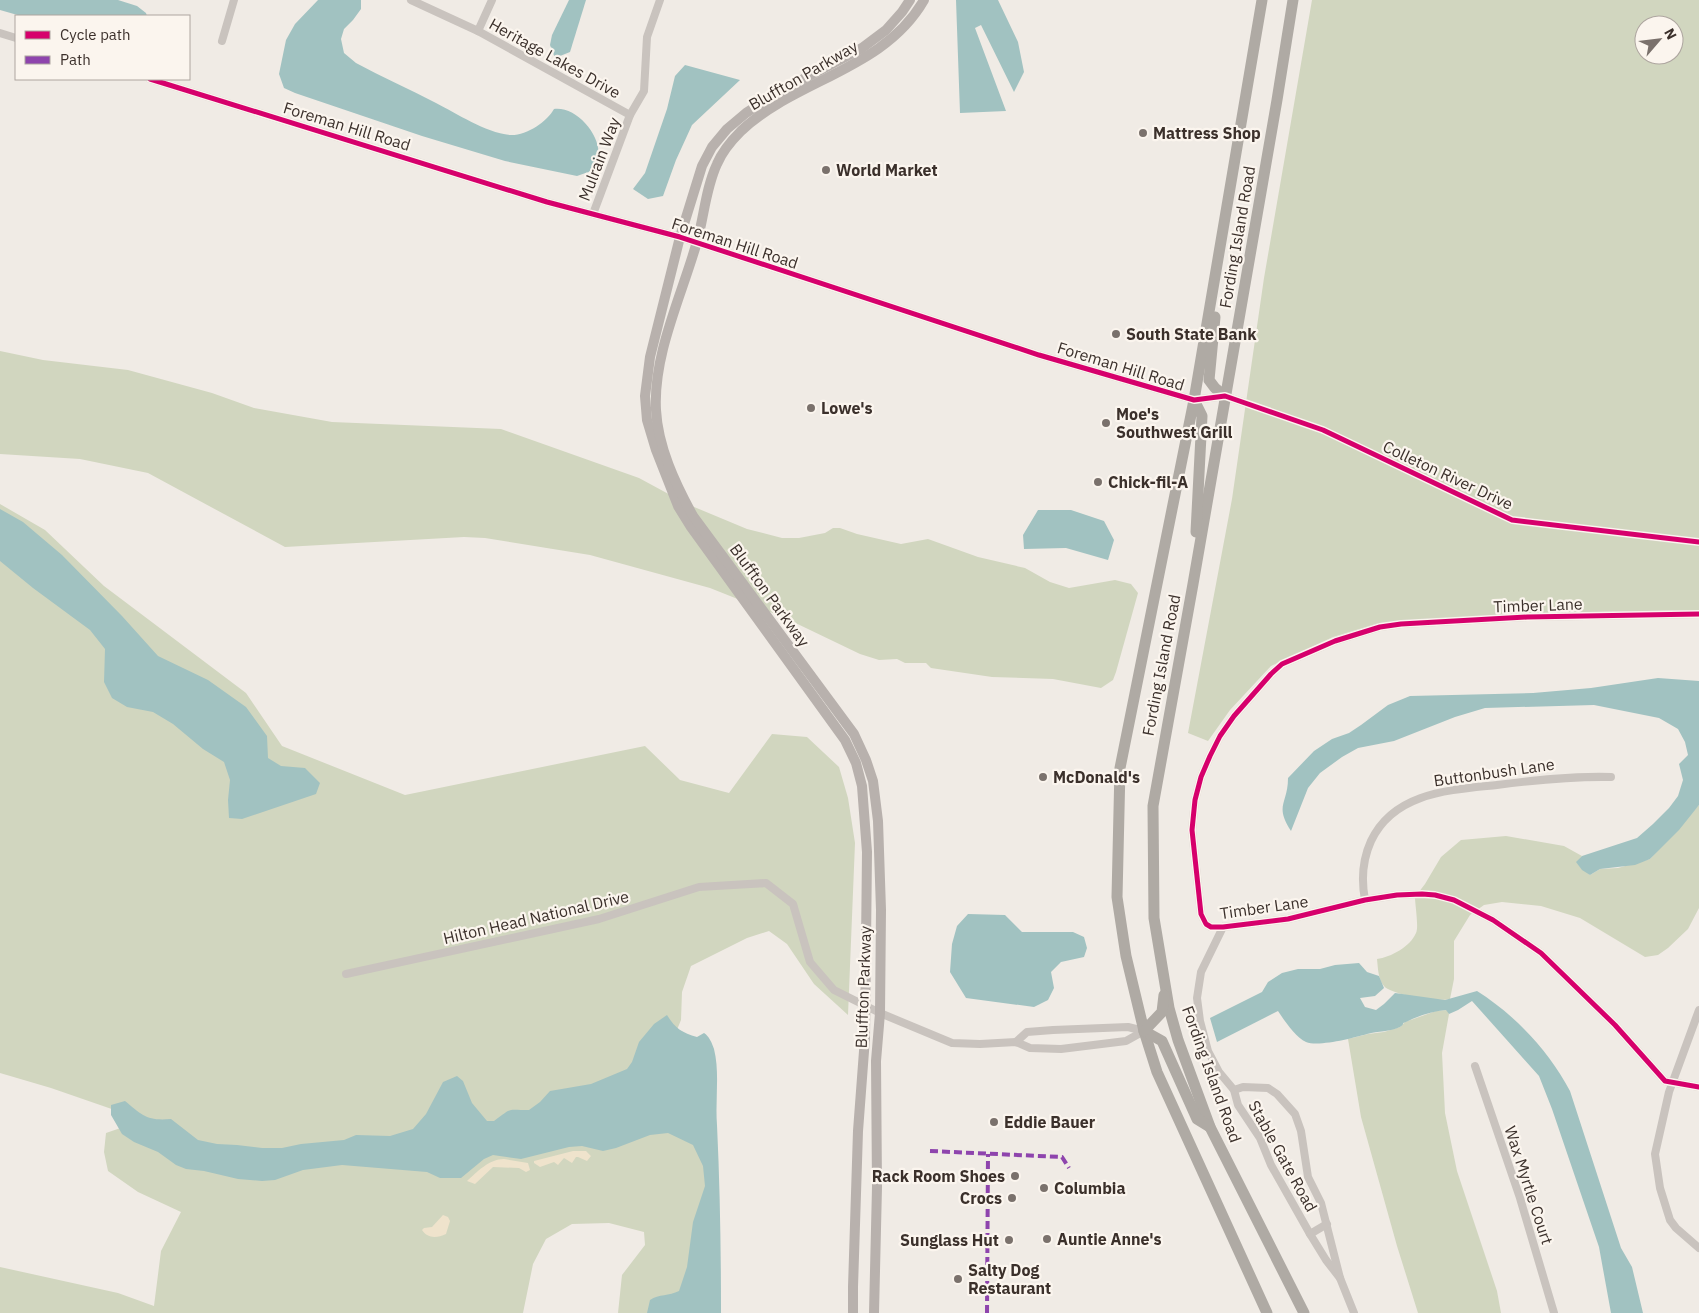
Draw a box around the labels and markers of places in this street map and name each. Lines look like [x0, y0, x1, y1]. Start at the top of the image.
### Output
place label: Mattress Shop [1153, 123, 1261, 143]
marker: Mattress Shop [1137, 127, 1149, 139]
place label: World Market [836, 160, 938, 180]
marker: World Market [820, 164, 832, 176]
place label: South State Bank [1126, 324, 1257, 344]
marker: South State Bank [1110, 328, 1122, 340]
place label: Lowe's [821, 398, 873, 418]
marker: Lowe's [805, 402, 817, 414]
place label: Moe's Southwest Grill [1116, 404, 1233, 442]
marker: Moe's Southwest Grill [1100, 417, 1112, 429]
place label: Chick-fil-A [1108, 472, 1188, 492]
marker: Chick-fil-A [1092, 476, 1104, 488]
place label: McDonald's [1053, 767, 1140, 787]
marker: McDonald's [1037, 771, 1049, 783]
place label: Eddie Bauer [1004, 1112, 1096, 1132]
marker: Eddie Bauer [988, 1116, 1000, 1128]
place label: Rack Room Shoes [872, 1166, 1005, 1186]
marker: Rack Room Shoes [1009, 1170, 1021, 1182]
place label: Columbia [1054, 1178, 1126, 1198]
marker: Columbia [1038, 1182, 1050, 1194]
place label: Crocs [960, 1188, 1002, 1208]
marker: Crocs [1006, 1192, 1018, 1204]
place label: Auntie Anne's [1057, 1229, 1162, 1249]
place label: Sunglass Hut [900, 1230, 999, 1250]
marker: Auntie Anne's [1041, 1233, 1053, 1245]
marker: Sunglass Hut [1003, 1234, 1015, 1246]
place label: Salty Dog Restaurant [968, 1260, 1051, 1298]
marker: Salty Dog Restaurant [952, 1273, 964, 1285]

